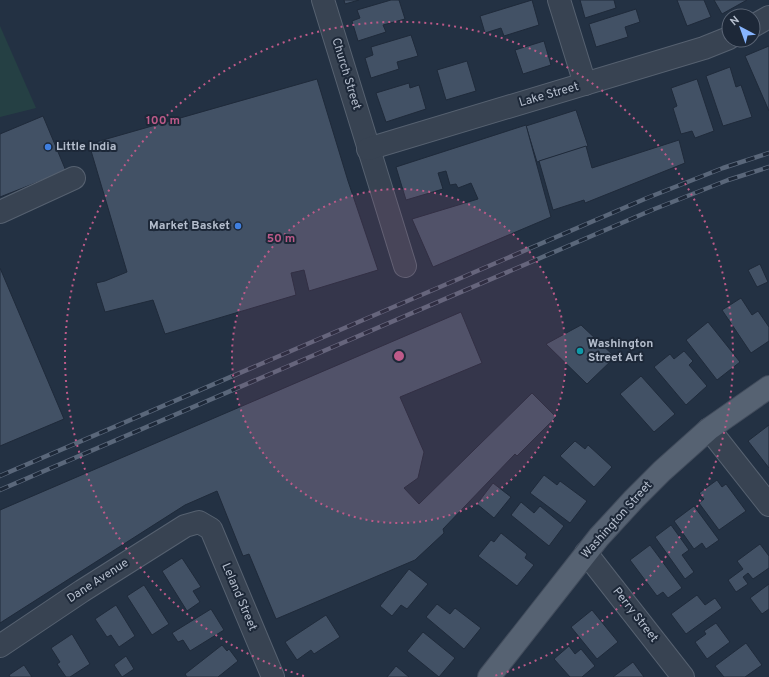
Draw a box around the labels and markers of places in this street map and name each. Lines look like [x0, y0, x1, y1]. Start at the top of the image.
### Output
place label: Little India [56, 139, 116, 155]
marker: Little India [43, 142, 53, 152]
place label: Market Basket [149, 218, 230, 234]
marker: Market Basket [233, 221, 243, 231]
place label: Washington Street Art [588, 336, 653, 366]
marker: Washington Street Art [575, 346, 585, 356]
centre of rings [392, 349, 406, 363]

